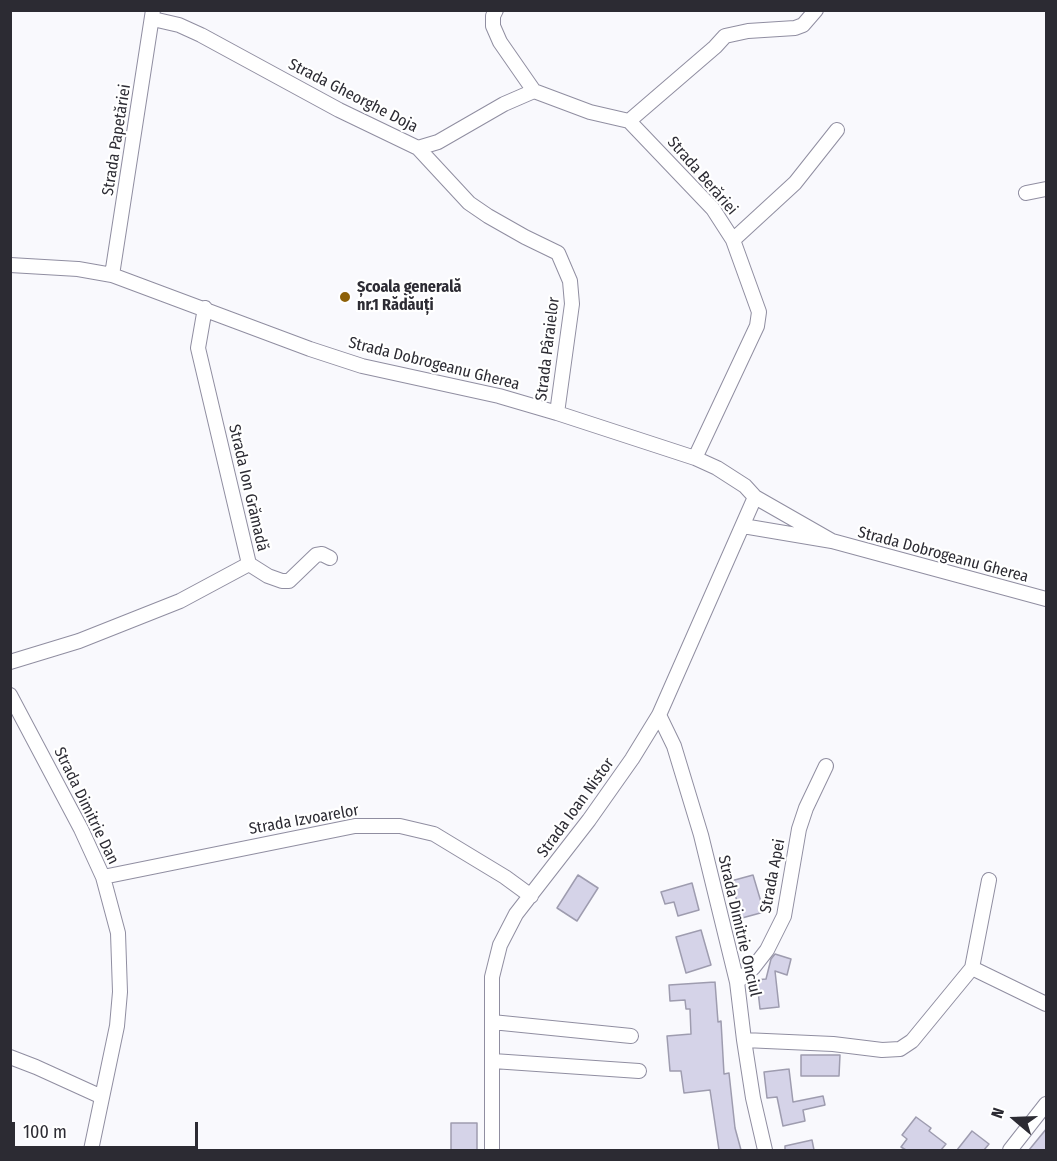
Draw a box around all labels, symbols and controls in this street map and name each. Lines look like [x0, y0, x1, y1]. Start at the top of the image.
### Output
street label: Strada Gheorghe Doja [285, 55, 421, 137]
street label: Strada Papetăriei [99, 83, 135, 197]
street label: Strada Berăriei [663, 133, 741, 219]
place label: Școala generală nr.1 Rădăuți [357, 278, 461, 316]
marker: Școala generală nr.1 Rădăuți [338, 290, 352, 304]
street label: Strada Pâraielor [532, 296, 564, 402]
street label: Strada Dobrogeanu Gherea [346, 333, 522, 395]
street label: Strada Ion Grămadă [224, 423, 272, 553]
street label: Strada Dobrogeanu Gherea [856, 523, 1030, 587]
street label: Strada Dimitrie Dan [49, 744, 123, 868]
street label: Strada Ioan Nistor [533, 754, 619, 862]
street label: Strada Izvoarelor [248, 801, 360, 839]
street label: Strada Apei [756, 837, 790, 915]
street label: Strada Dimitrie Onciul [713, 853, 765, 999]
north arrow [985, 1089, 1045, 1149]
text: N [987, 1105, 1008, 1121]
scale bar [15, 1110, 201, 1148]
text: 100 m [23, 1121, 67, 1143]

